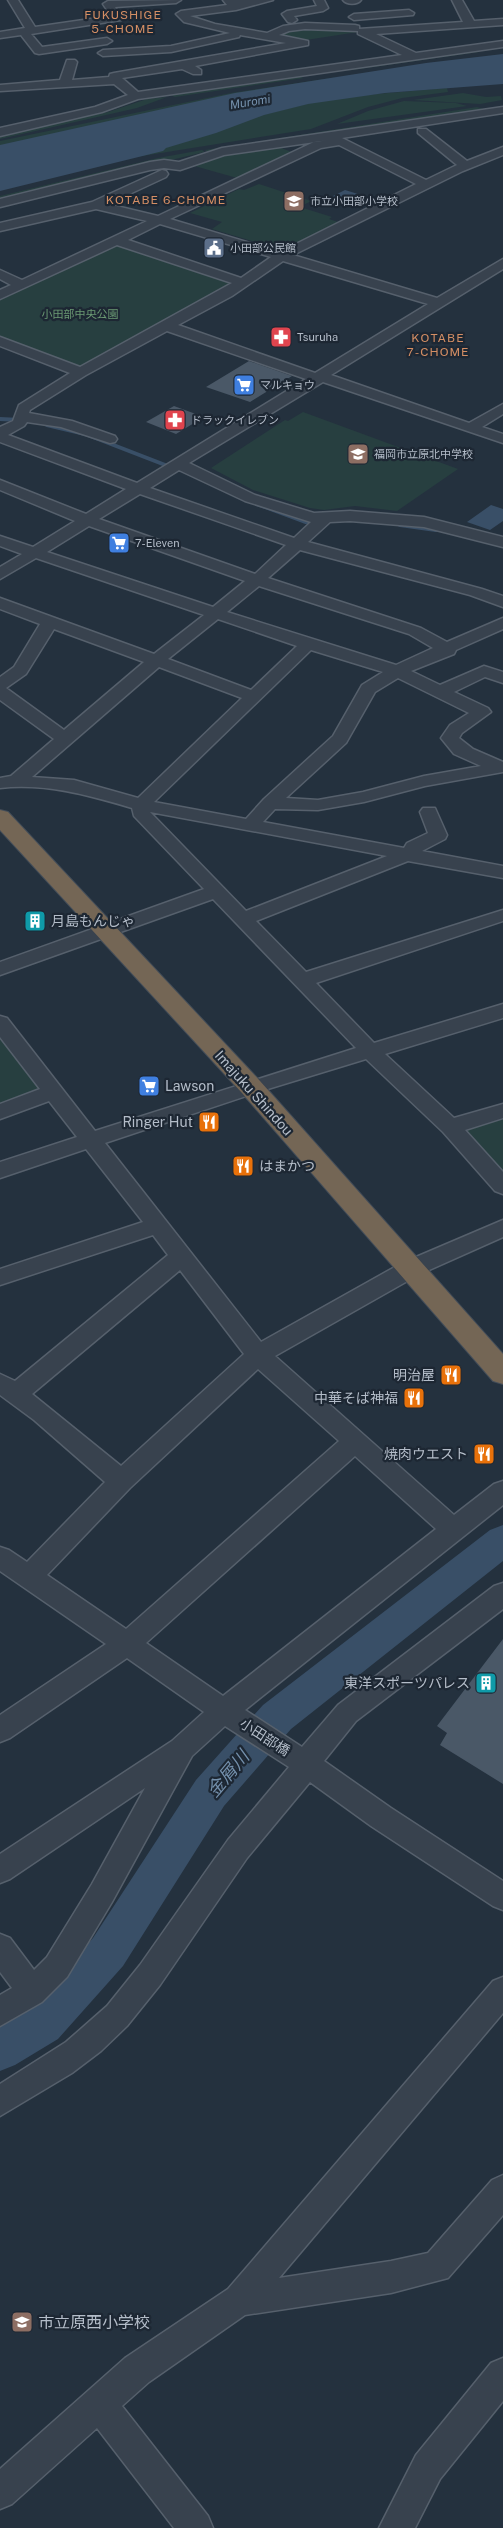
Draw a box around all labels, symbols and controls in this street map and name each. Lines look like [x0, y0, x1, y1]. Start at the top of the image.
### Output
district label: FUKUSHIGE 5-CHOME [84, 8, 162, 36]
water label: Muromi [229, 92, 271, 112]
school or university icon: 市立小田部小学校 [282, 189, 306, 213]
district label: KOTABE 6-CHOME [106, 193, 226, 207]
place label: 市立小田部小学校 [310, 195, 398, 207]
public building icon: 小田部公民館 [202, 236, 226, 260]
place label: 小田部公民館 [230, 242, 296, 254]
park label: 小田部中央公園 [42, 308, 119, 320]
pharmacy icon: Tsuruha [269, 325, 293, 349]
place label: Tsuruha [297, 331, 338, 343]
district label: KOTABE 7-CHOME [406, 331, 470, 359]
supermarket icon: マルキョウ [232, 373, 256, 397]
place label: マルキョウ [260, 379, 315, 391]
pharmacy icon: ドラックイレブン [163, 408, 187, 432]
place label: ドラックイレブン [191, 414, 279, 426]
school or university icon: 福岡市立原北中学校 [346, 442, 370, 466]
place label: 福岡市立原北中学校 [374, 448, 473, 460]
supermarket icon: 7-Eleven [107, 531, 131, 555]
place label: 7-Eleven [135, 537, 180, 549]
building icon: 月島もんじゃ [23, 909, 47, 933]
place label: 月島もんじゃ [51, 913, 135, 929]
street label: Imajuku Shindou [212, 1047, 296, 1139]
supermarket icon: Lawson [137, 1074, 161, 1098]
place label: Lawson [165, 1078, 214, 1094]
restaurant icon: Ringer Hut [197, 1110, 221, 1134]
place label: Ringer Hut [122, 1114, 193, 1130]
restaurant icon: はまかつ [231, 1154, 255, 1178]
place label: はまかつ [259, 1158, 315, 1174]
restaurant icon: 明治屋 [439, 1363, 463, 1387]
place label: 明治屋 [393, 1367, 435, 1383]
restaurant icon: 中華そば神福 [402, 1386, 426, 1410]
place label: 中華そば神福 [314, 1390, 398, 1406]
restaurant icon: 焼肉ウエスト [472, 1442, 496, 1466]
place label: 焼肉ウエスト [384, 1446, 468, 1462]
building icon: 東洋スポーツパレス [474, 1671, 498, 1695]
place label: 東洋スポーツパレス [344, 1675, 470, 1691]
street label: 小田部橋 [237, 1715, 293, 1759]
water label: 金屑川 [202, 1745, 254, 1801]
school or university icon: 市立原西小学校 [10, 2310, 34, 2334]
place label: 市立原西小学校 [38, 2313, 150, 2332]

